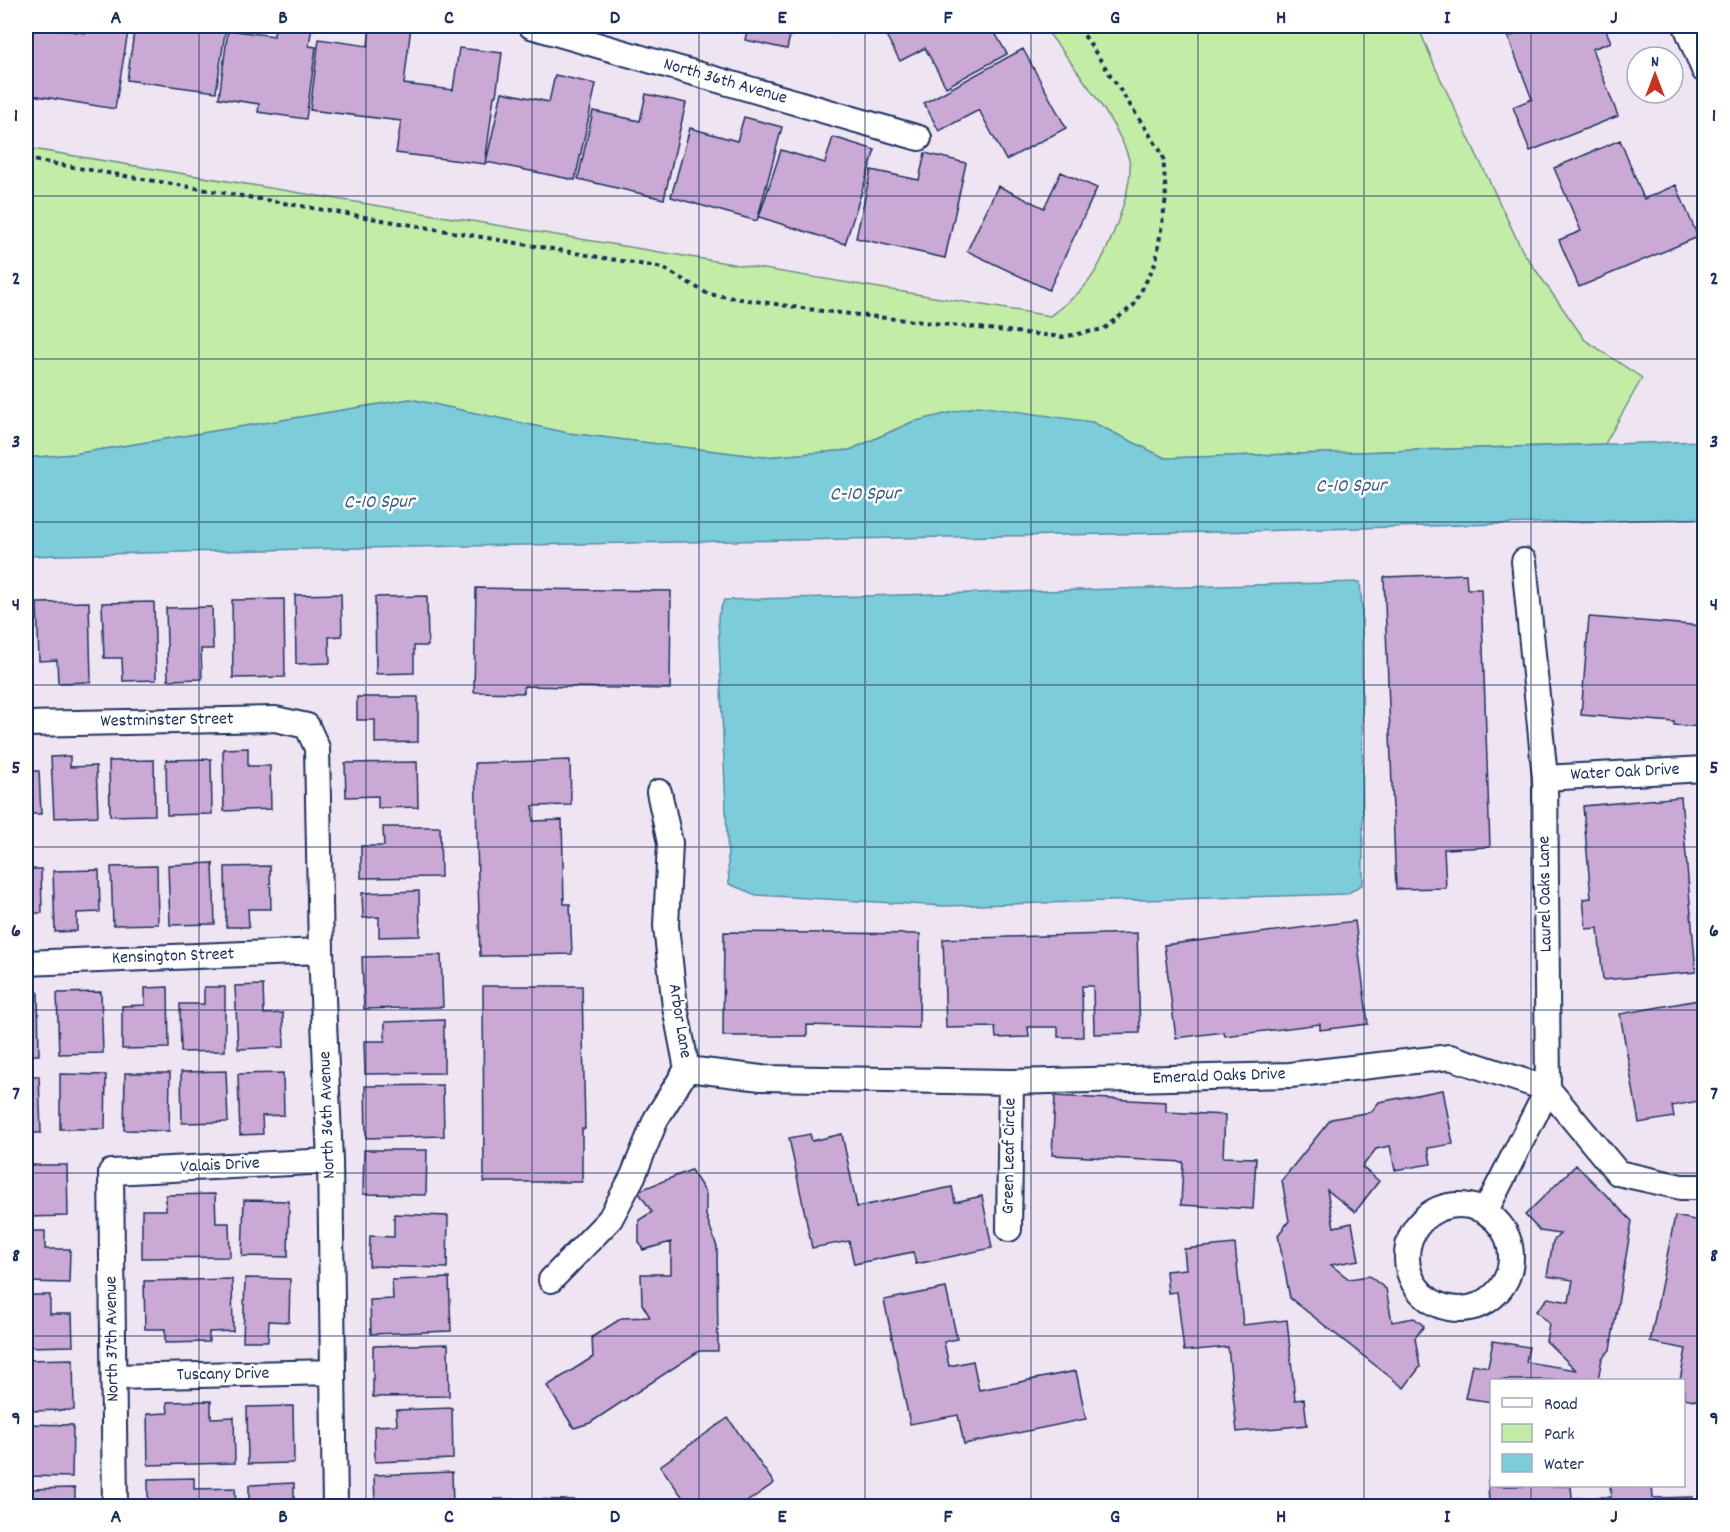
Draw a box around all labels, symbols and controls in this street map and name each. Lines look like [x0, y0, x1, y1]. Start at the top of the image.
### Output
text: A [111, 5, 122, 33]
text: B [278, 5, 288, 33]
text: C [444, 5, 454, 33]
text: D [610, 5, 621, 33]
text: E [777, 5, 787, 33]
text: F [944, 5, 954, 33]
text: G [1110, 5, 1120, 33]
text: H [1276, 5, 1286, 33]
text: I [1444, 5, 1451, 33]
text: J [1610, 5, 1618, 33]
north arrow [1625, 45, 1685, 105]
text: N [1651, 51, 1659, 74]
street label: North 36th Avenue [660, 52, 790, 112]
text: 1 [14, 103, 18, 131]
text: 1 [1712, 103, 1716, 131]
text: 2 [12, 266, 20, 294]
text: 2 [1710, 266, 1718, 294]
text: 3 [12, 429, 20, 457]
text: 3 [1710, 429, 1718, 457]
water label: C-10 Spur [1315, 472, 1389, 502]
water label: C-10 Spur [829, 480, 903, 510]
water label: C-10 Spur [343, 488, 417, 518]
text: 4 [12, 592, 20, 620]
text: 4 [1710, 592, 1718, 620]
street label: Westminster Street [100, 707, 234, 735]
text: 5 [11, 755, 21, 783]
text: 5 [1709, 755, 1719, 783]
street label: Water Oak Drive [1570, 758, 1680, 788]
street label: Laurel Oaks Lane [1532, 835, 1560, 952]
text: 6 [11, 918, 21, 946]
text: 6 [1709, 918, 1719, 946]
street label: Kensington Street [111, 942, 235, 972]
street label: Arbor Lane [661, 982, 697, 1060]
street label: North 36th Avenue [313, 1051, 343, 1179]
street label: Emerald Oaks Drive [1152, 1062, 1286, 1092]
text: 7 [12, 1081, 20, 1109]
text: 7 [1710, 1081, 1718, 1109]
street label: Green Leaf Circle [996, 1097, 1024, 1214]
street label: Valais Drive [180, 1151, 260, 1181]
text: 8 [12, 1243, 20, 1271]
text: 8 [1710, 1243, 1718, 1271]
street label: North 37th Avenue [99, 1276, 127, 1402]
street label: Tuscany Drive [176, 1362, 270, 1388]
legend [1490, 1379, 1685, 1487]
text: Road [1544, 1393, 1578, 1418]
text: 9 [11, 1406, 21, 1434]
text: 9 [1709, 1406, 1719, 1434]
text: Park [1544, 1423, 1575, 1448]
text: Water [1544, 1453, 1584, 1478]
text: A [111, 1504, 122, 1532]
text: B [278, 1504, 288, 1532]
text: C [444, 1504, 454, 1532]
text: D [610, 1504, 621, 1532]
text: E [777, 1504, 787, 1532]
text: F [944, 1504, 954, 1532]
text: G [1110, 1504, 1120, 1532]
text: H [1276, 1504, 1286, 1532]
text: I [1444, 1504, 1451, 1532]
text: J [1610, 1504, 1618, 1532]

